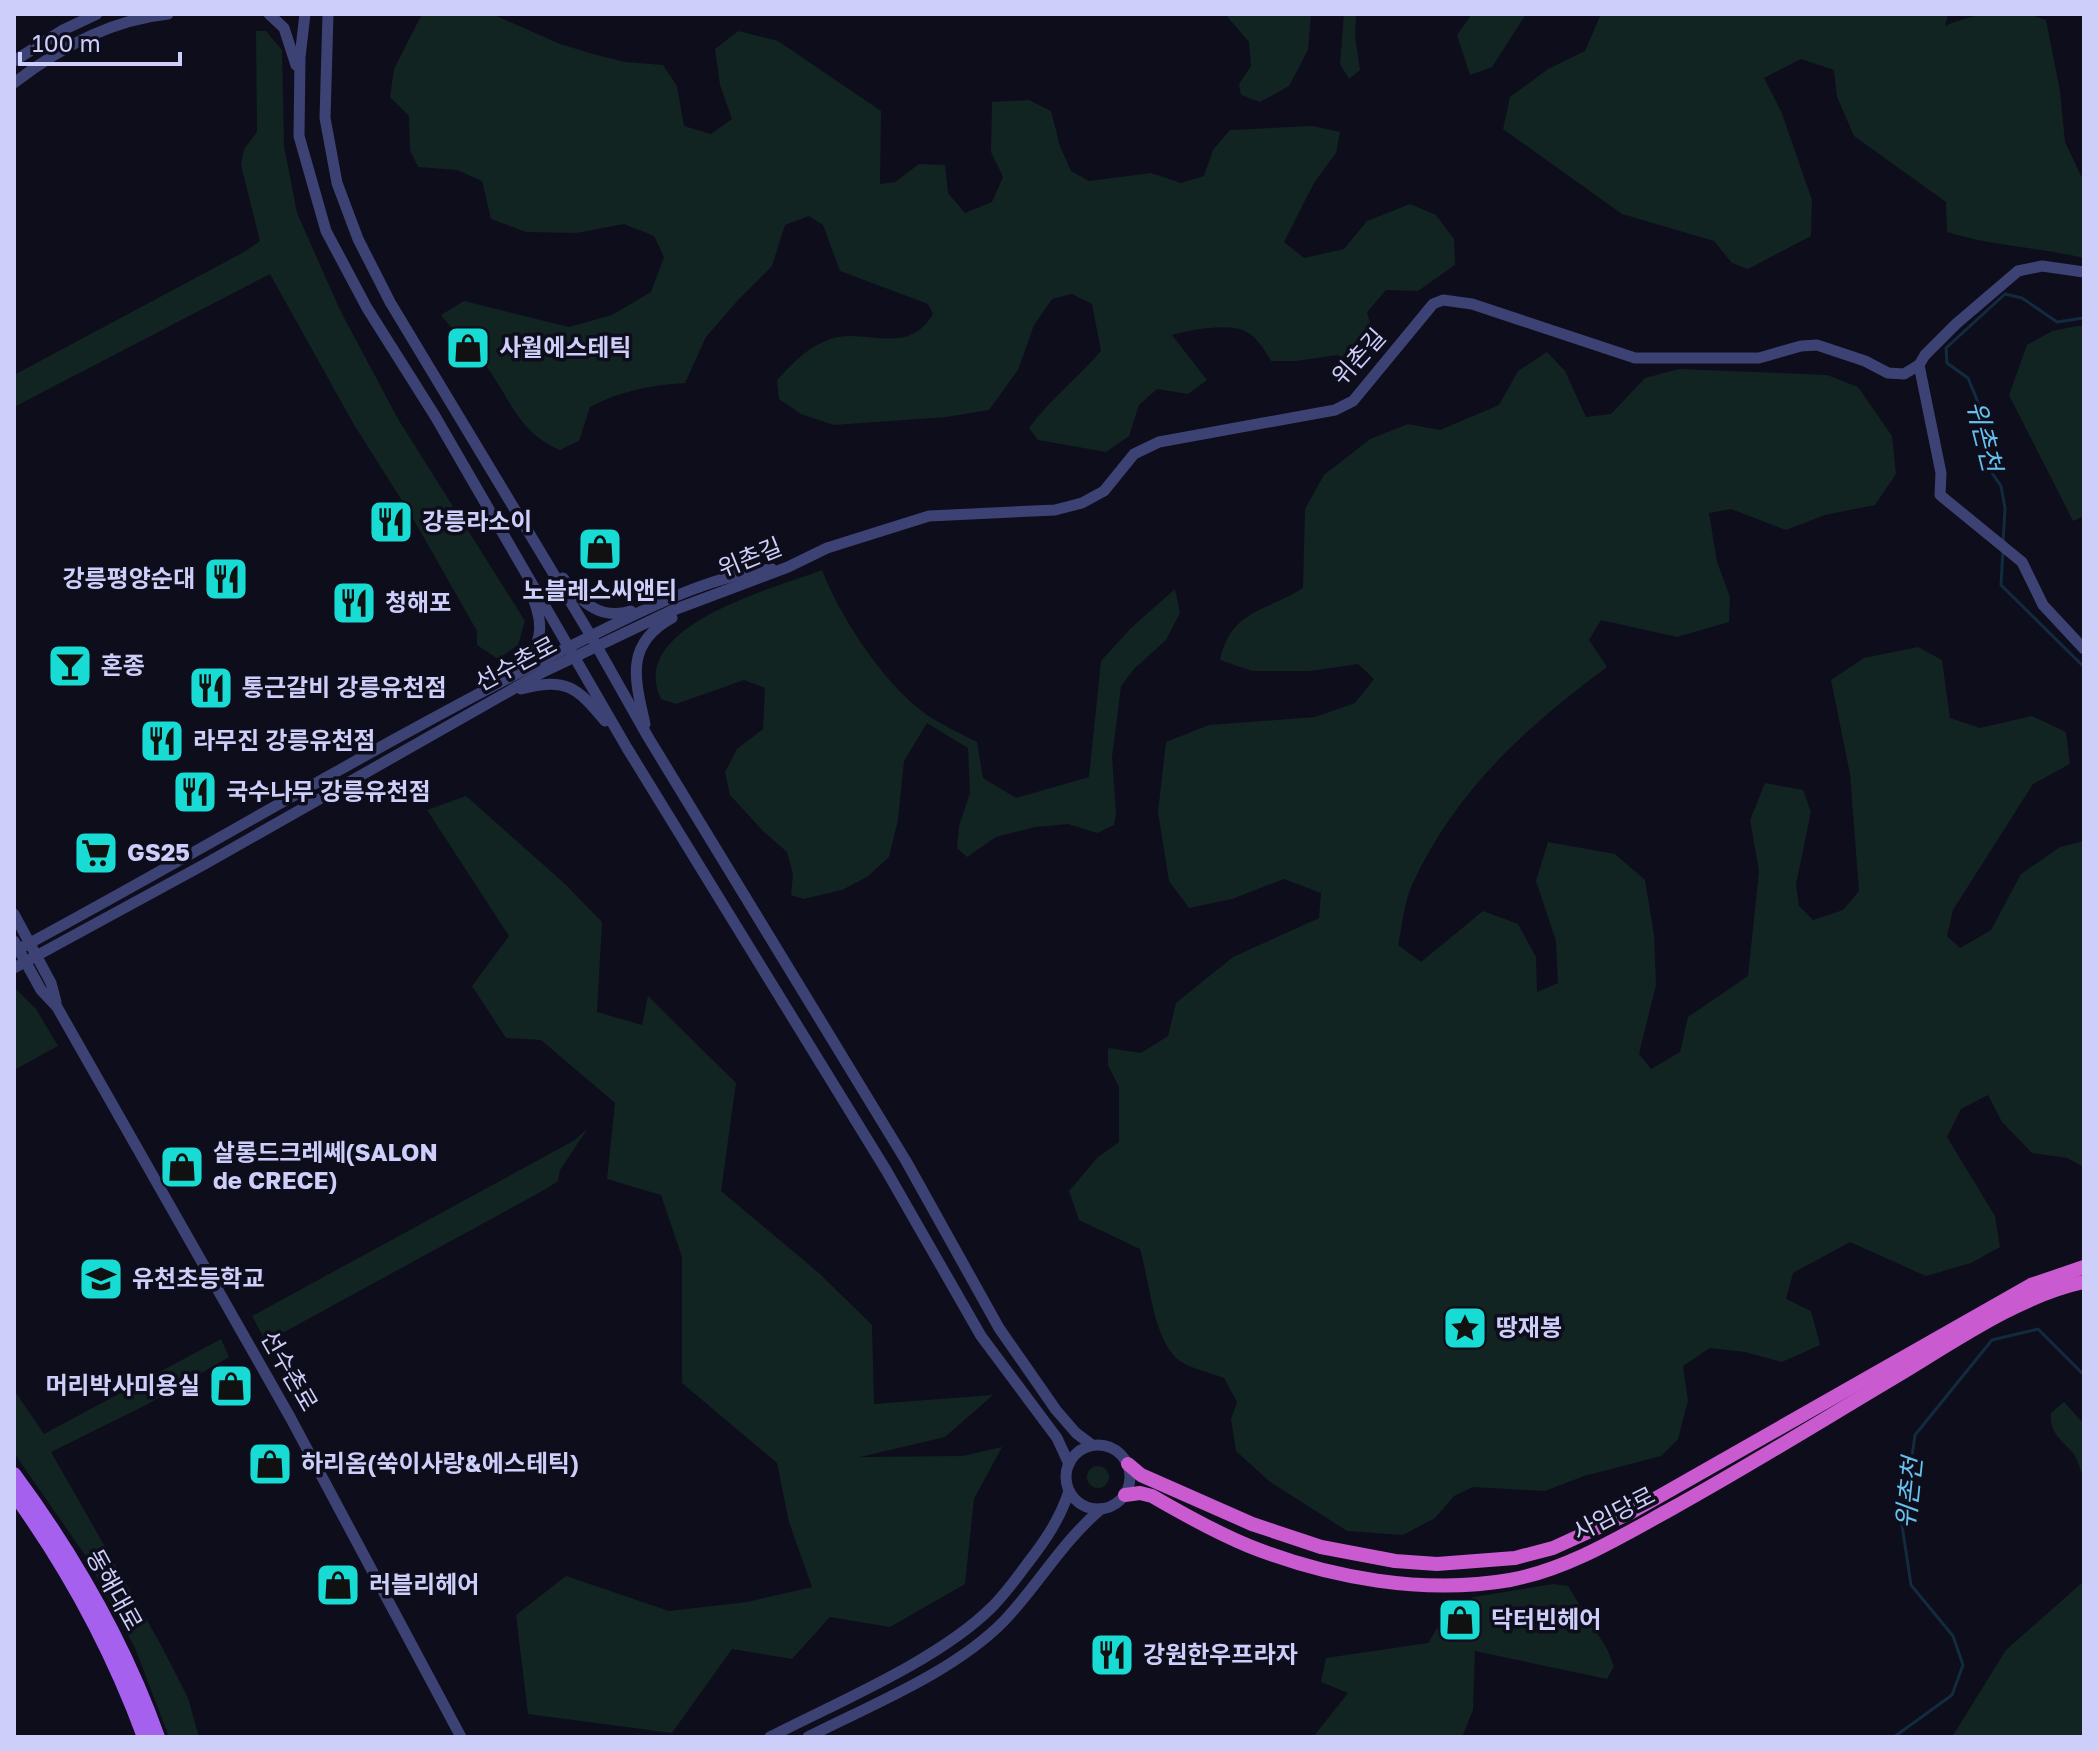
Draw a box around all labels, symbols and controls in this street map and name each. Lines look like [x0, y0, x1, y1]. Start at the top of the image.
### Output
scale bar [20, 16, 180, 66]
text: 100 m [32, 28, 101, 57]
street label: 위촌길 [1325, 322, 1391, 390]
shop icon: 사월에스테틱 [444, 324, 492, 372]
place label: 사월에스테틱 [499, 332, 631, 361]
water label: 위촌천 [1961, 397, 2009, 477]
restaurant icon: 강릉라소이 [367, 498, 415, 546]
place label: 강릉라소이 [422, 506, 532, 535]
shop icon: 노블레스씨앤티 [576, 525, 624, 573]
street label: 위촌길 [713, 531, 786, 582]
restaurant icon: 강릉평양순대 [202, 555, 250, 603]
place label: 강릉평양순대 [63, 563, 195, 592]
place label: 노블레스씨앤티 [523, 575, 677, 604]
restaurant icon: 청해포 [330, 579, 378, 627]
place label: 청해포 [385, 587, 451, 616]
street label: 선수촌로 [469, 629, 561, 696]
bar icon: 혼종 [46, 642, 94, 690]
place label: 혼종 [101, 650, 145, 679]
restaurant icon: 통근갈비 강릉유천점 [187, 664, 235, 712]
place label: 통근갈비 강릉유천점 [242, 672, 447, 701]
restaurant icon: 라무진 강릉유천점 [138, 717, 186, 765]
place label: 라무진 강릉유천점 [193, 725, 376, 754]
restaurant icon: 국수나무 강릉유천점 [171, 768, 219, 816]
place label: 국수나무 강릉유천점 [226, 776, 431, 805]
supermarket icon: GS25 [72, 829, 120, 877]
place label: GS25 [127, 837, 190, 866]
place label: 살롱드크레쎄(SALON de CRECE) [213, 1137, 438, 1194]
shop icon: 살롱드크레쎄(SALON de CRECE) [158, 1143, 206, 1191]
school or university icon: 유천초등학교 [77, 1255, 125, 1303]
place label: 유천초등학교 [132, 1263, 264, 1292]
place icon: 땅재봉 [1441, 1304, 1489, 1352]
place label: 땅재봉 [1496, 1312, 1562, 1341]
street label: 선수촌로 [256, 1325, 325, 1416]
shop icon: 머리박사미용실 [207, 1362, 255, 1410]
place label: 머리박사미용실 [45, 1370, 200, 1399]
shop icon: 하리옴(쑥이사랑&에스테틱) [246, 1440, 294, 1488]
place label: 하리옴(쑥이사랑&에스테틱) [301, 1448, 579, 1477]
water label: 위촌천 [1889, 1453, 1928, 1530]
street label: 사임당로 [1567, 1480, 1659, 1546]
street label: 동해대로 [81, 1544, 149, 1635]
shop icon: 러블리헤어 [314, 1561, 362, 1609]
place label: 러블리헤어 [369, 1569, 479, 1598]
shop icon: 닥터빈헤어 [1436, 1596, 1484, 1644]
place label: 닥터빈헤어 [1491, 1604, 1601, 1633]
restaurant icon: 강원한우프라자 [1088, 1631, 1136, 1679]
place label: 강원한우프라자 [1143, 1639, 1298, 1668]

